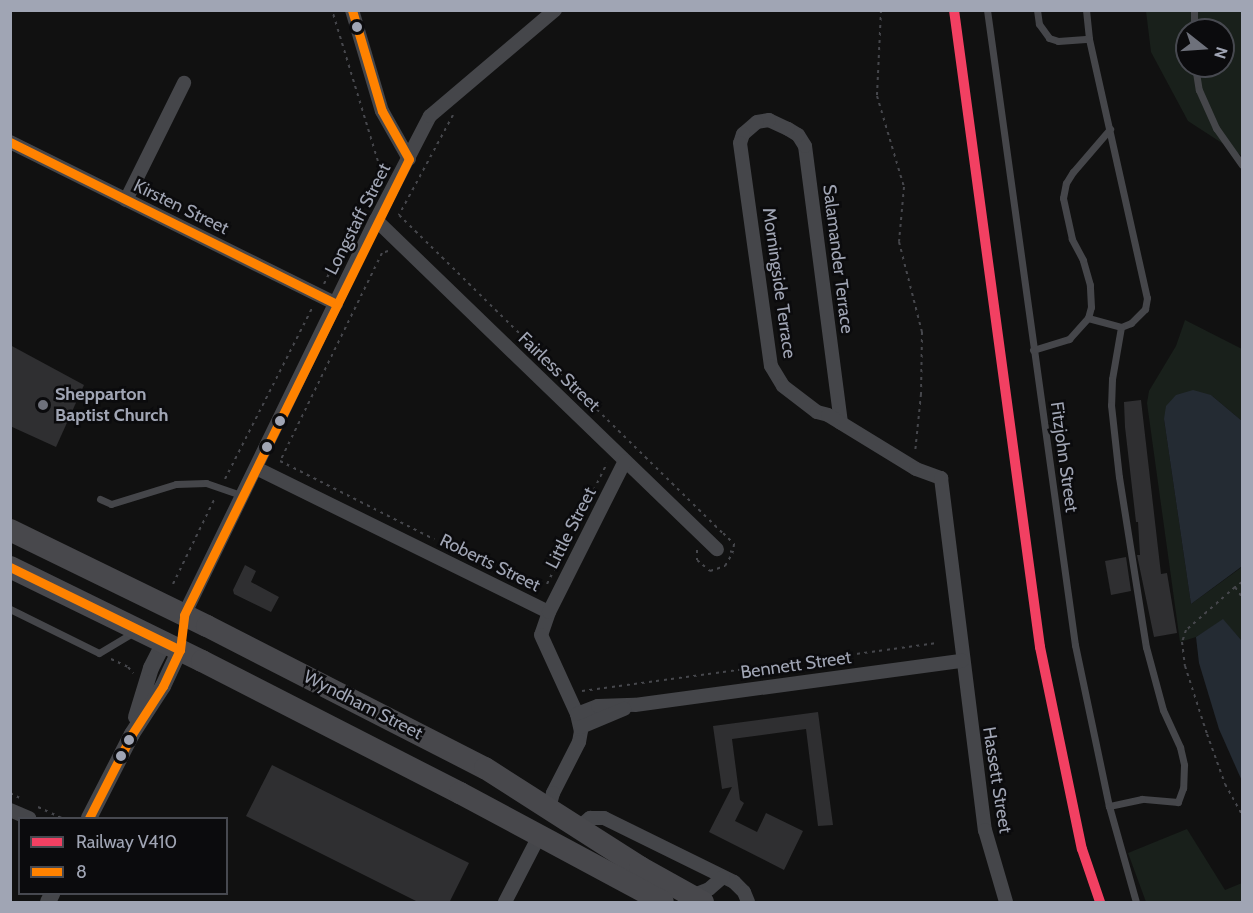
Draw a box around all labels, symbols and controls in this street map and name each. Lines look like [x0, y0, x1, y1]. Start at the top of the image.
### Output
north arrow [1175, 18, 1235, 78]
unlabelled marker [351, 21, 363, 33]
text: N [1210, 45, 1232, 61]
street label: Longstaff Street [321, 160, 395, 278]
street label: Kirsten Street [130, 175, 232, 239]
street label: Salamander Terrace [818, 183, 858, 335]
street label: Morningside Terrace [758, 206, 800, 360]
street label: Fairless Street [514, 328, 604, 416]
place label: Shepparton Baptist Church [55, 384, 168, 426]
marker: Shepparton Baptist Church [36, 398, 50, 412]
street label: Fitzjohn Street [1046, 400, 1082, 514]
unlabelled marker [274, 415, 286, 427]
unlabelled marker [261, 441, 273, 453]
street label: Little Street [541, 484, 601, 572]
street label: Roberts Street [436, 529, 544, 597]
street label: Bennett Street [739, 647, 853, 683]
street label: Wyndham Street [300, 666, 426, 744]
street label: Hassett Street [978, 725, 1016, 835]
unlabelled marker [123, 734, 135, 746]
unlabelled marker [115, 750, 127, 762]
legend [18, 817, 228, 895]
text: Railway V410 [76, 831, 177, 853]
text: 8 [76, 861, 87, 883]

